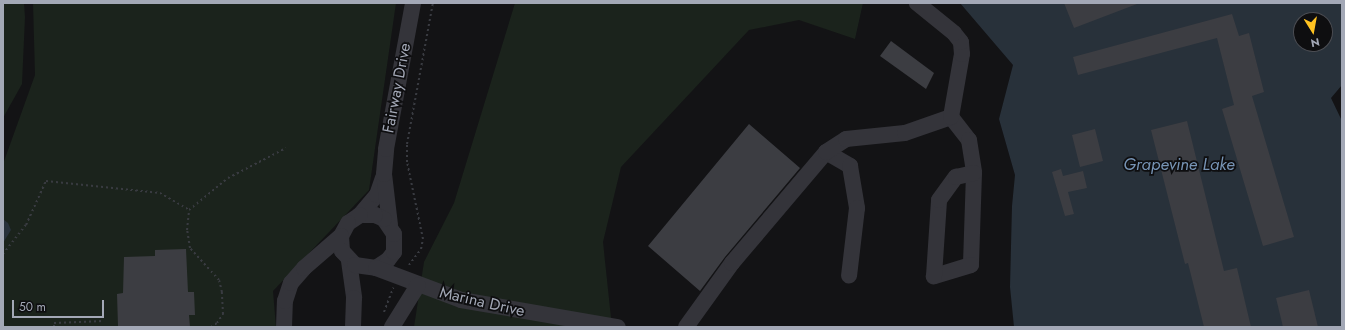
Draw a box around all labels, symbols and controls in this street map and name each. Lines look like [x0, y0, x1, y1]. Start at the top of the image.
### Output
north arrow [1293, 12, 1333, 52]
text: N [1309, 34, 1321, 51]
street label: Fairway Drive [379, 41, 415, 135]
water label: Grapevine Lake [1123, 155, 1235, 175]
street label: Marina Drive [438, 283, 526, 321]
scale bar [14, 292, 106, 318]
text: 50 m [19, 298, 46, 316]

